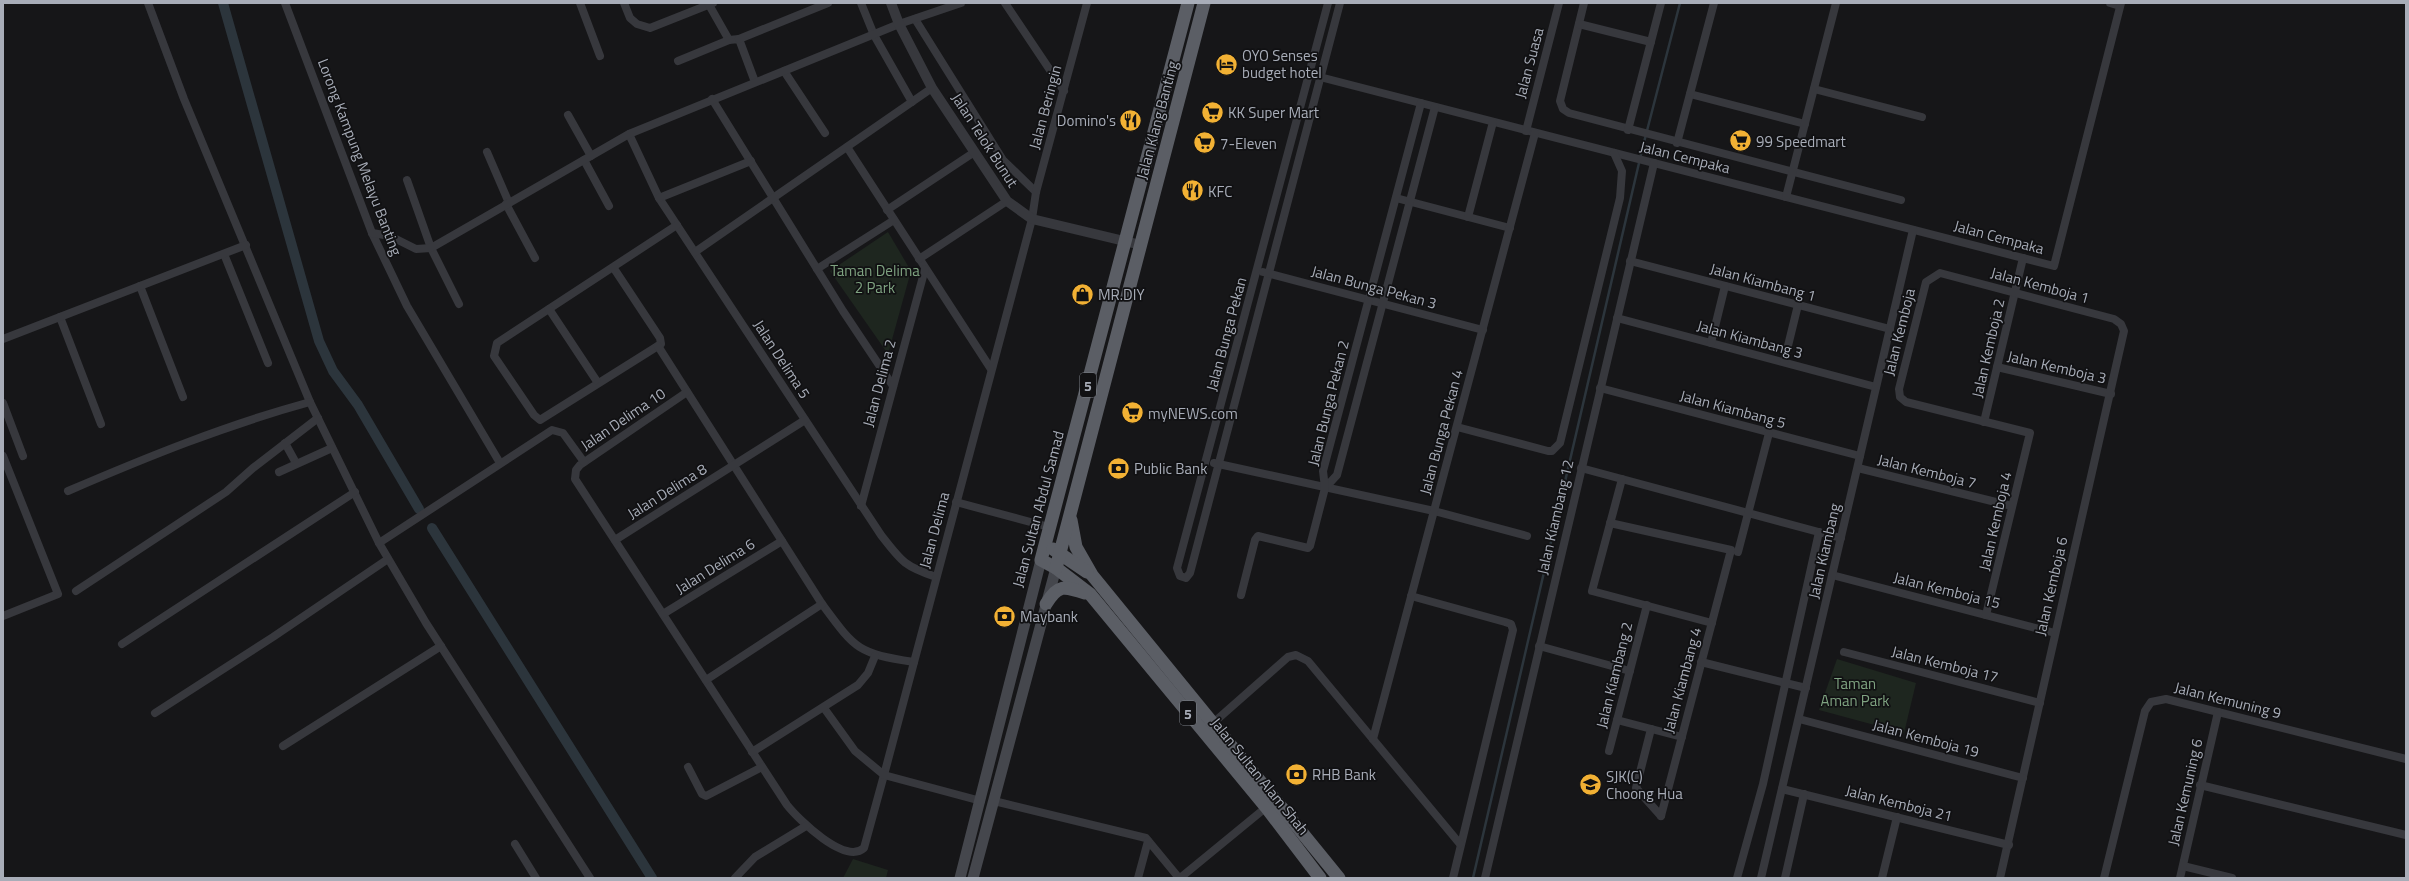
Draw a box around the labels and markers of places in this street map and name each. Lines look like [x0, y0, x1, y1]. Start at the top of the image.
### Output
place label: OYO Senses budget hotel [1242, 44, 1322, 84]
hotel icon: OYO Senses budget hotel [1213, 51, 1239, 77]
supermarket icon: KK Super Mart [1200, 99, 1226, 125]
place label: KK Super Mart [1228, 101, 1320, 124]
restaurant icon: Domino's [1118, 107, 1144, 133]
place label: Domino's [1057, 109, 1116, 132]
supermarket icon: 99 Speedmart [1727, 128, 1753, 154]
supermarket icon: 7-Eleven [1192, 130, 1218, 156]
place label: 99 Speedmart [1756, 130, 1846, 153]
place label: 7-Eleven [1220, 132, 1277, 155]
restaurant icon: KFC [1179, 178, 1205, 204]
place label: KFC [1208, 180, 1232, 203]
shop icon: MR.DIY [1070, 281, 1096, 307]
place label: MR.DIY [1098, 283, 1145, 306]
supermarket icon: myNEWS.com [1119, 400, 1145, 426]
place label: myNEWS.com [1148, 402, 1238, 425]
bank icon: Public Bank [1105, 455, 1131, 481]
place label: Public Bank [1134, 457, 1207, 480]
bank icon: Maybank [991, 603, 1017, 629]
place label: Maybank [1020, 605, 1078, 628]
bank icon: RHB Bank [1284, 761, 1310, 787]
place label: RHB Bank [1312, 763, 1376, 786]
place label: SJK(C) Choong Hua [1606, 765, 1683, 805]
school or university icon: SJK(C) Choong Hua [1577, 772, 1603, 798]

